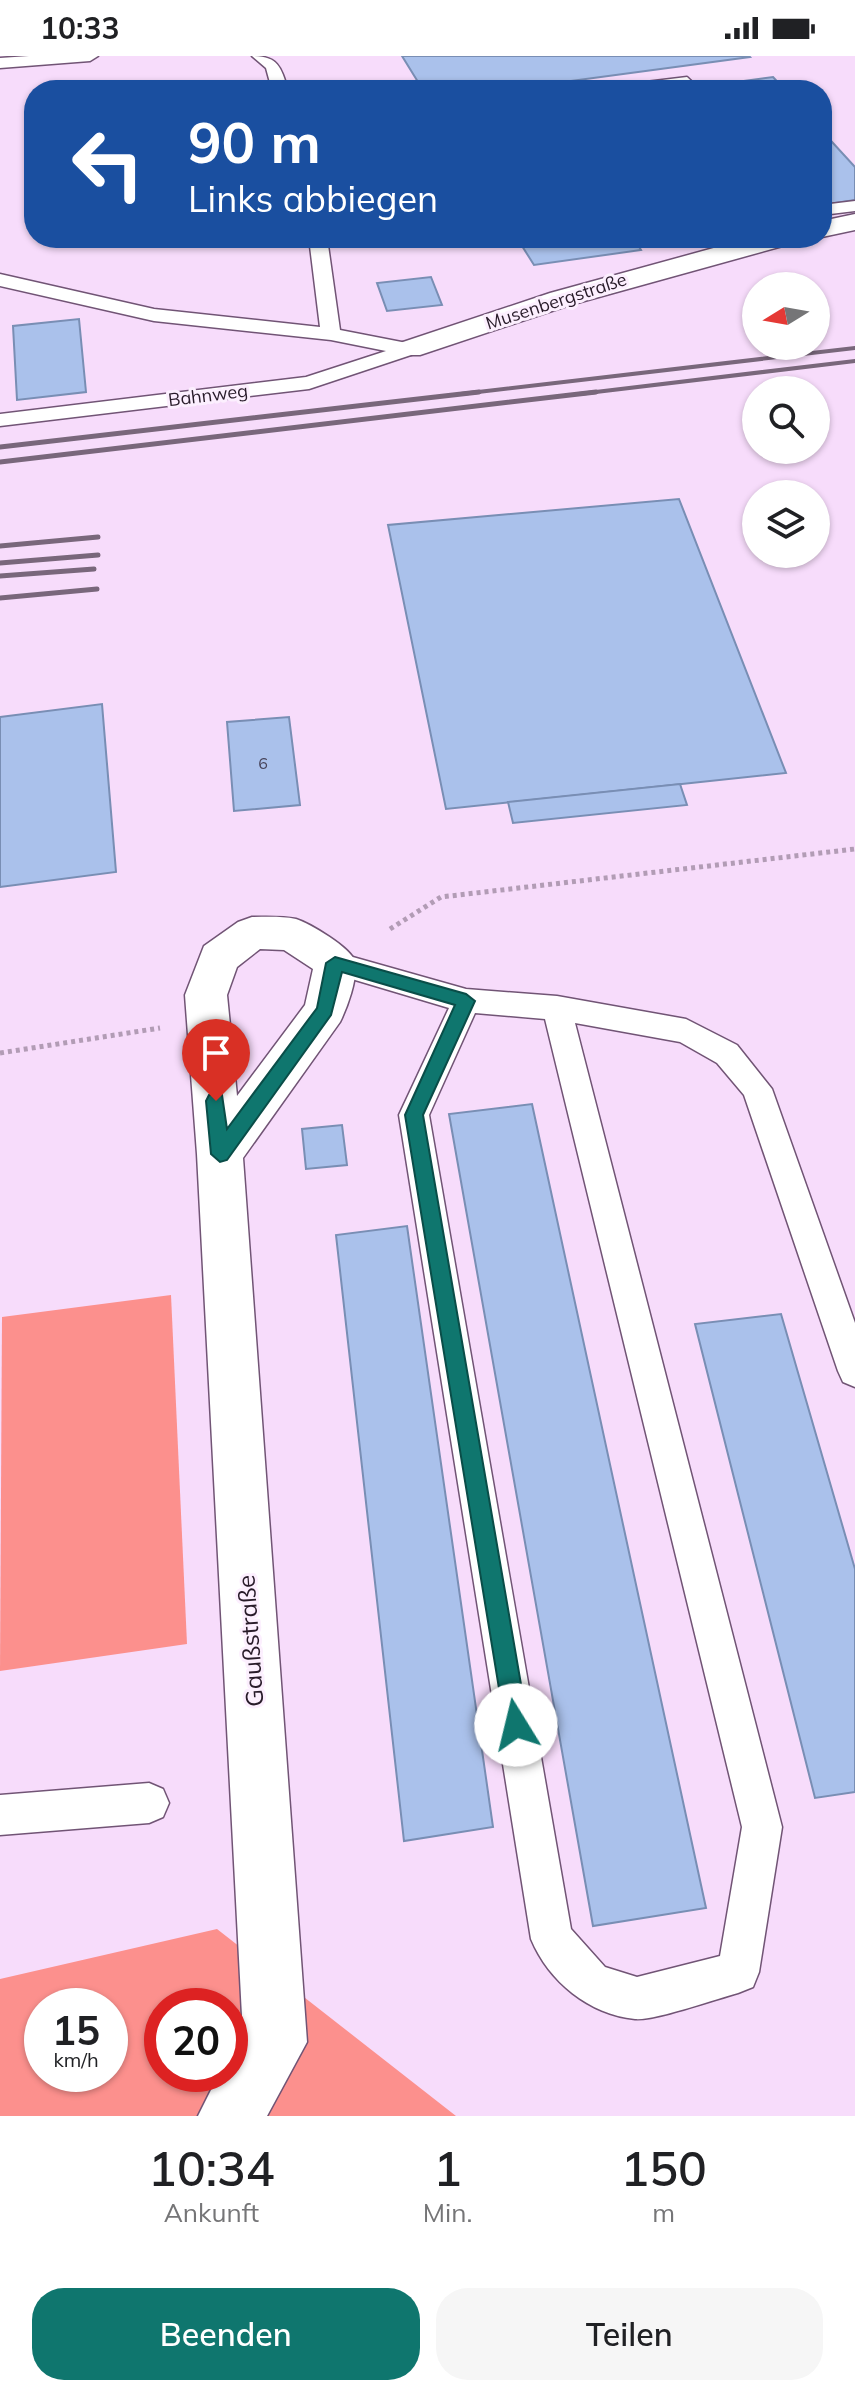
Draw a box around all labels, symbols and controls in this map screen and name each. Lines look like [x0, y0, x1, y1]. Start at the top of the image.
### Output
text: 10:33 [40, 9, 119, 47]
text: 90 m [188, 107, 321, 177]
icon: left [56, 112, 160, 216]
text: Links abbiegen [188, 176, 438, 221]
street label: Musenbergstraße [483, 267, 629, 335]
north arrow [742, 272, 830, 360]
map controls [742, 272, 830, 568]
button: search [742, 376, 830, 464]
street label: Bahnweg [167, 379, 249, 411]
button: layers [742, 480, 830, 568]
house number: 6 [258, 753, 268, 773]
pin [182, 1019, 250, 1101]
icon: arrive [194, 1031, 238, 1075]
street label: Gaußstraße [230, 1574, 270, 1708]
position arrow [474, 1683, 558, 1767]
speed limit sign: 20 [144, 1988, 248, 2092]
text: 15 [52, 2005, 100, 2055]
text: km/h [53, 2047, 99, 2072]
text: 10:34 [148, 2138, 275, 2198]
text: 1 [433, 2138, 462, 2198]
text: 150 [620, 2138, 707, 2198]
text: Ankunft [164, 2196, 259, 2229]
text: Min. [423, 2196, 472, 2229]
text: m [652, 2196, 675, 2229]
button: Beenden [32, 2288, 420, 2380]
button: Teilen [436, 2288, 823, 2380]

